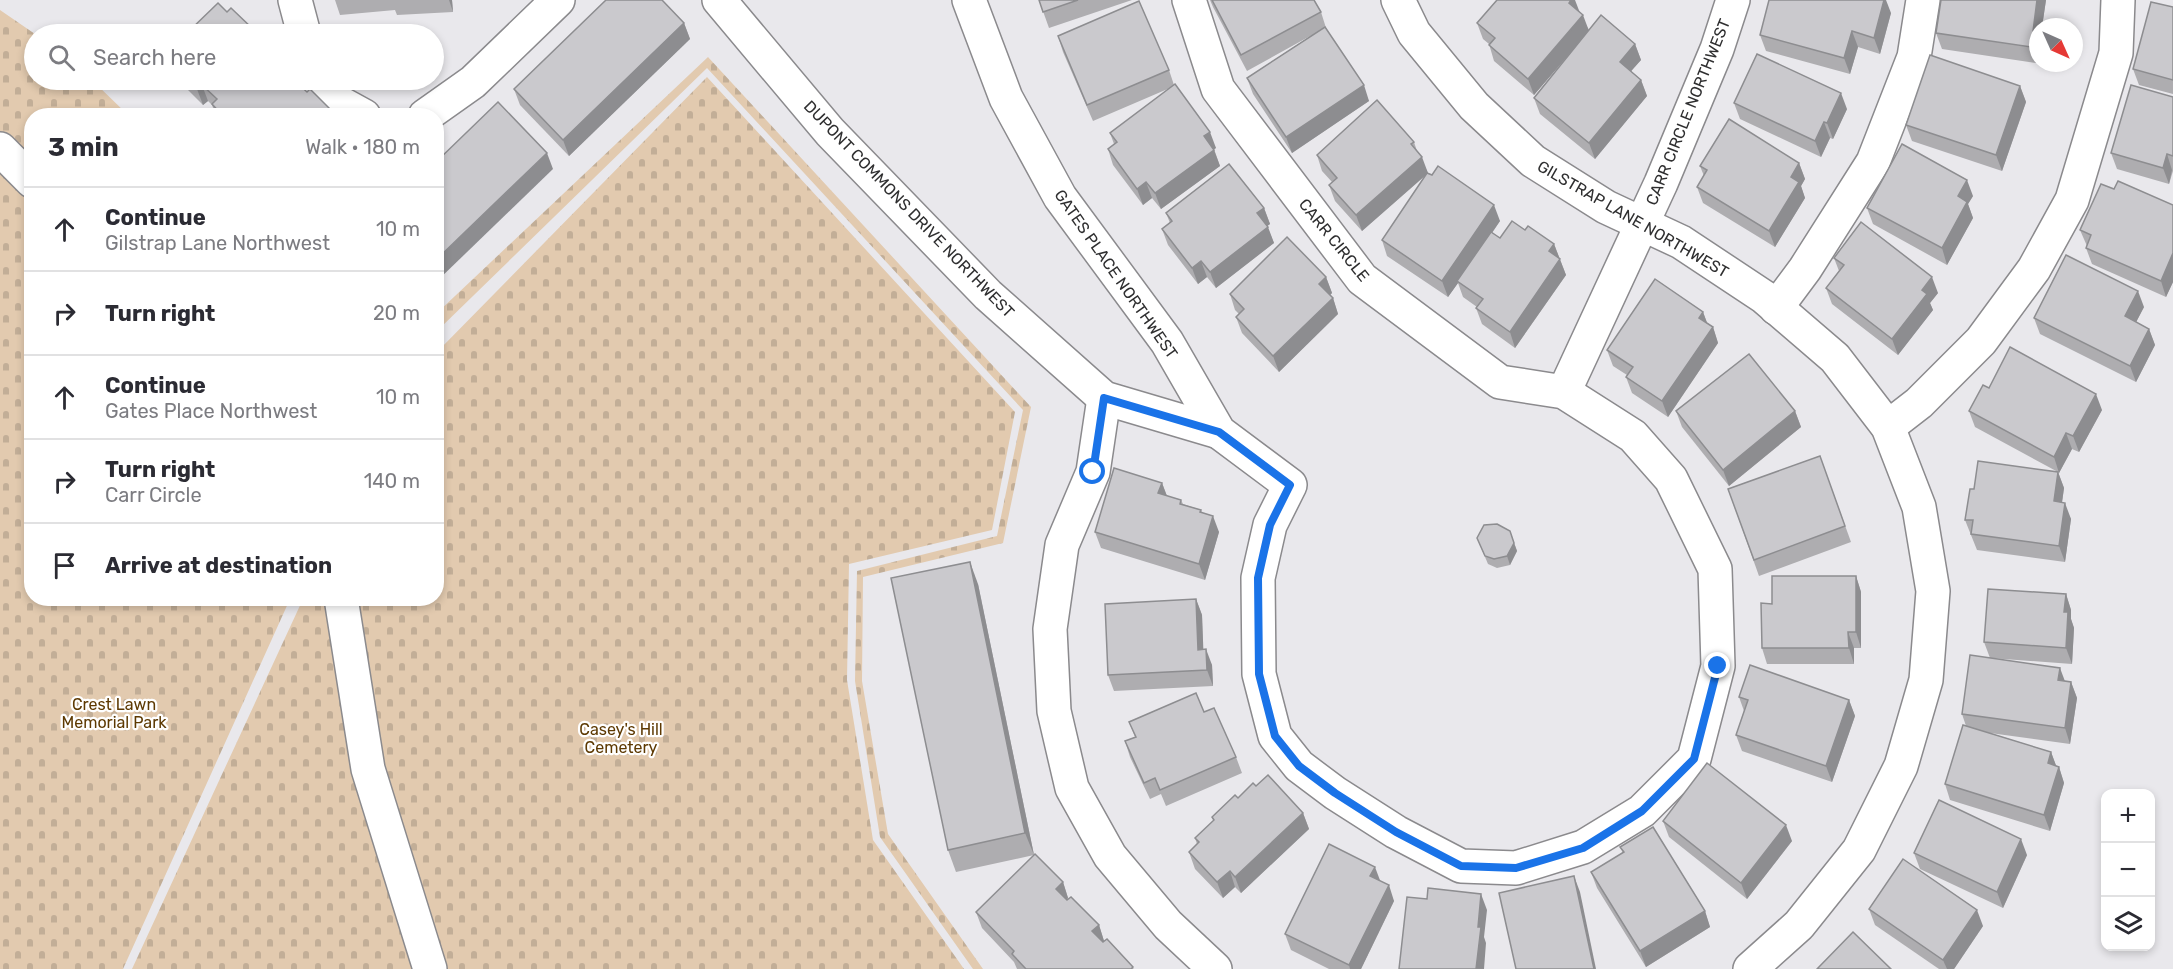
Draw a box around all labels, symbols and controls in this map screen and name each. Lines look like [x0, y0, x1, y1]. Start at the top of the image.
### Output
street label: CARR CIRCLE NORTHWEST [1642, 16, 1734, 208]
north arrow [2029, 18, 2083, 72]
search box [24, 24, 444, 90]
icon: search [45, 41, 78, 74]
text: Search here [93, 44, 216, 71]
street label: DUPONT COMMONS DRIVE NORTHWEST [800, 96, 1018, 322]
text: 3 min [48, 132, 119, 163]
text: Walk · 180 m [305, 135, 420, 159]
street label: GILSTRAP LANE NORTHWEST [1534, 156, 1732, 282]
street label: GATES PLACE NORTHWEST [1050, 186, 1182, 362]
street label: CARR CIRCLE [1295, 195, 1373, 285]
text: Continue [105, 204, 206, 231]
icon: ahead [48, 213, 81, 246]
text: 10 m [376, 217, 420, 241]
text: Gilstrap Lane Northwest [105, 231, 330, 255]
icon: right [48, 297, 81, 330]
text: Turn right [105, 300, 215, 327]
text: 20 m [373, 301, 420, 325]
text: Continue [105, 372, 206, 399]
icon: ahead [48, 381, 81, 414]
text: 10 m [376, 385, 420, 409]
text: Gates Place Northwest [105, 399, 317, 423]
text: Turn right [105, 456, 215, 483]
route start [1079, 458, 1105, 484]
icon: right [48, 465, 81, 498]
text: 140 m [364, 469, 420, 493]
text: Carr Circle [105, 483, 202, 507]
icon: arrive [48, 549, 81, 582]
text: Arrive at destination [105, 552, 332, 579]
route end [1704, 652, 1730, 678]
park label: Crest Lawn Memorial Park [62, 695, 167, 732]
park label: Casey's Hill Cemetery [579, 720, 663, 757]
map controls [2101, 789, 2155, 951]
button: + [2101, 789, 2155, 843]
button: − [2101, 843, 2155, 897]
button: layers [2101, 897, 2155, 951]

